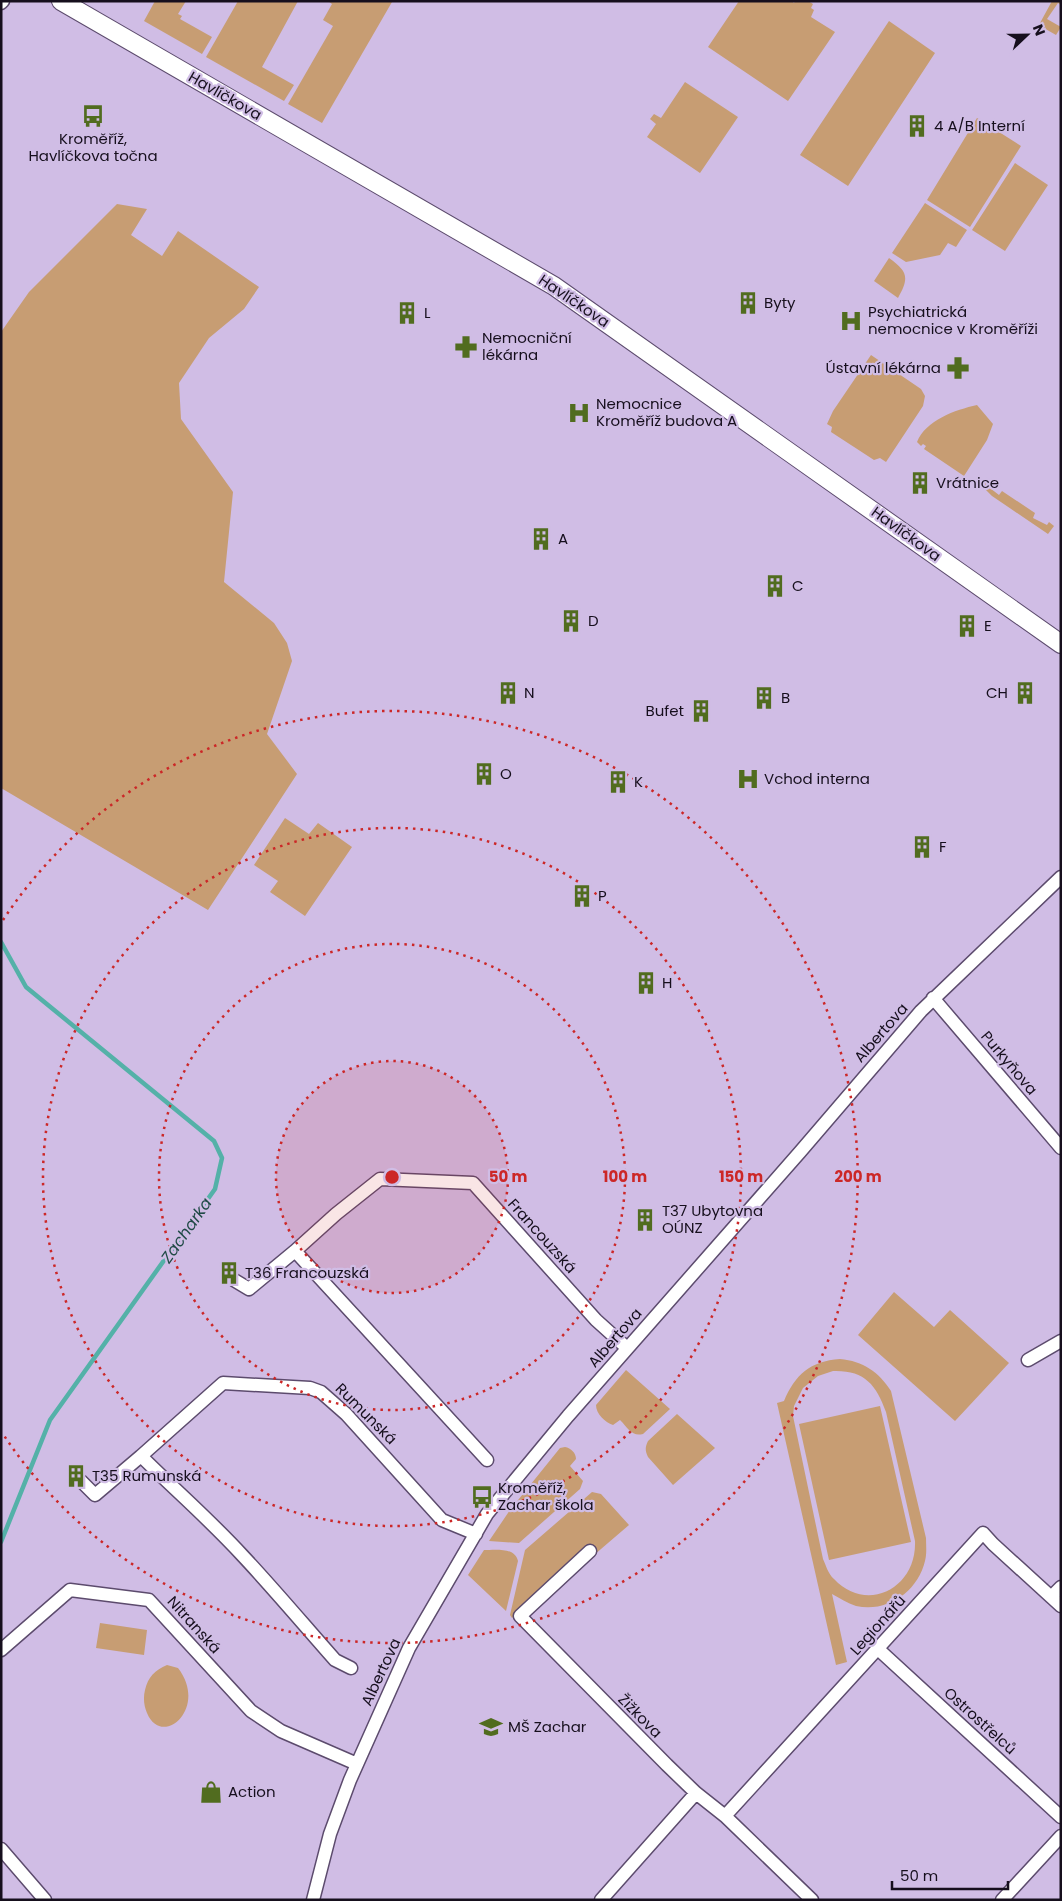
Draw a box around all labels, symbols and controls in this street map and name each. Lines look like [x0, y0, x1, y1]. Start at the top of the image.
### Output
north arrow [1002, 10, 1052, 60]
text: N [1028, 22, 1050, 39]
street label: Havlíčkova [185, 66, 266, 125]
bus stop icon: Kroměříž, Havlíčkova točna [80, 103, 106, 129]
building icon: 4 A/B Interní [904, 113, 930, 139]
place label: 4 A/B Interní [934, 115, 1025, 136]
place label: Kroměříž, Havlíčkova točna [28, 128, 158, 166]
street label: Havlíčkova [535, 269, 614, 332]
building icon: Byty [735, 290, 761, 316]
place label: Byty [764, 292, 796, 313]
building icon: L [394, 300, 420, 326]
place label: Psychiatrická nemocnice v Kroměříži [868, 301, 1038, 339]
place label: L [424, 302, 431, 323]
hospital icon: Psychiatrická nemocnice v Kroměříži [838, 308, 864, 334]
place label: Nemocniční lékárna [482, 327, 572, 365]
pharmacy icon: Nemocniční lékárna [453, 334, 479, 360]
pharmacy icon: Ústavní lékárna [945, 355, 971, 381]
place label: Ústavní lékárna [826, 357, 941, 378]
place label: Nemocnice Kroměříž budova A [596, 393, 737, 431]
hospital icon: Nemocnice Kroměříž budova A [566, 400, 592, 426]
building icon: Vrátnice [907, 470, 933, 496]
place label: Vrátnice [936, 472, 999, 493]
street label: Havlíčkova [867, 501, 945, 566]
building icon: A [528, 526, 554, 552]
place label: A [558, 528, 568, 549]
building icon: C [762, 573, 788, 599]
place label: C [792, 575, 804, 596]
building icon: D [558, 608, 584, 634]
place label: D [588, 610, 599, 631]
building icon: E [954, 613, 980, 639]
place label: E [984, 615, 992, 636]
building icon: N [495, 680, 521, 706]
building icon: CH [1012, 680, 1038, 706]
place label: N [524, 682, 535, 703]
place label: CH [986, 682, 1008, 703]
building icon: B [751, 685, 777, 711]
place label: B [781, 687, 790, 708]
building icon: Bufet [688, 698, 714, 724]
place label: Bufet [646, 700, 684, 721]
building icon: O [471, 761, 497, 787]
place label: O [500, 763, 512, 784]
hospital icon: Vchod interna [735, 766, 761, 792]
place label: Vchod interna [764, 768, 870, 789]
building icon: K [605, 769, 631, 795]
place label: K [634, 771, 643, 792]
building icon: F [909, 834, 935, 860]
place label: F [939, 836, 947, 857]
building icon: P [569, 883, 595, 909]
place label: P [598, 885, 607, 906]
building icon: H [633, 970, 659, 996]
place label: H [662, 972, 672, 993]
street label: Albertova [849, 998, 912, 1067]
street label: Purkyňova [976, 1026, 1042, 1099]
text: 50 m [489, 1166, 527, 1187]
text: 100 m [603, 1166, 647, 1187]
text: 150 m [719, 1166, 763, 1187]
text: 200 m [834, 1166, 882, 1187]
centre of rings [383, 1168, 401, 1186]
water label: Zacharka [155, 1193, 218, 1269]
street label: Francouzská [503, 1194, 582, 1278]
place label: T37 Ubytovna OÚNZ [662, 1200, 763, 1238]
building icon: T37 Ubytovna OÚNZ [632, 1207, 658, 1233]
building icon: T36 Francouzská [216, 1260, 242, 1286]
place label: T36 Francouzská [245, 1262, 369, 1283]
street label: Albertova [583, 1303, 646, 1372]
street label: Rumunská [331, 1378, 402, 1449]
building icon: T35 Rumunská [63, 1463, 89, 1489]
place label: T35 Rumunská [92, 1465, 201, 1486]
place label: Kroměříž, Zachar škola [498, 1477, 594, 1515]
bus stop icon: Kroměříž, Zachar škola [469, 1484, 495, 1510]
street label: Legionářů [845, 1590, 910, 1659]
street label: Nitranská [163, 1591, 226, 1658]
street label: Albertova [356, 1635, 405, 1709]
street label: Ostrostřelců [940, 1682, 1021, 1759]
street label: Žižkova [614, 1689, 667, 1742]
school or university icon: MŠ Zachar [478, 1714, 504, 1740]
place label: MŠ Zachar [508, 1716, 587, 1737]
shop icon: Action [198, 1779, 224, 1805]
place label: Action [228, 1781, 276, 1802]
scale bar [892, 1858, 1008, 1890]
text: 50 m [900, 1865, 938, 1886]

